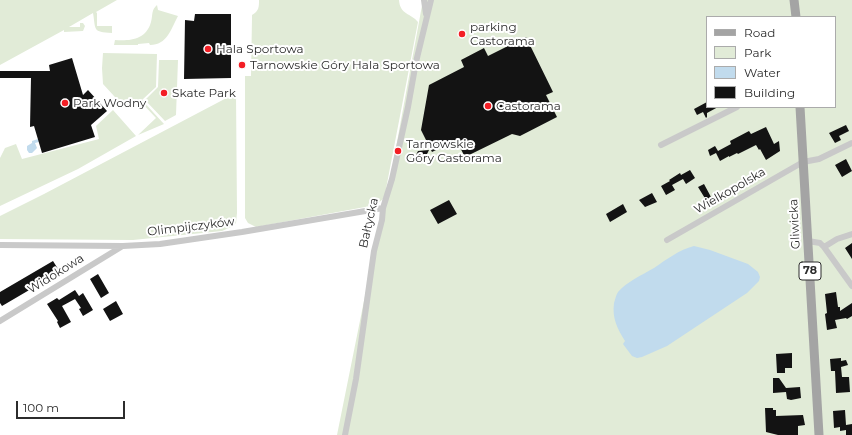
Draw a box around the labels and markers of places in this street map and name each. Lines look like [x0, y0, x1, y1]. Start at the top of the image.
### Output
place label: parking Castorama [470, 20, 535, 48]
marker: parking Castorama [457, 29, 467, 39]
place label: Hala Sportowa [216, 42, 304, 56]
marker: Hala Sportowa [203, 44, 213, 54]
place label: Tarnowskie Góry Hala Sportowa [250, 58, 440, 72]
marker: Tarnowskie Góry Hala Sportowa [237, 60, 247, 70]
place label: Skate Park [172, 86, 236, 100]
marker: Skate Park [159, 88, 169, 98]
place label: Park Wodny [73, 96, 146, 110]
marker: Park Wodny [60, 98, 70, 108]
place label: Castorama [496, 99, 561, 113]
marker: Castorama [483, 101, 493, 111]
place label: Tarnowskie Góry Castorama [406, 137, 502, 165]
marker: Tarnowskie Góry Castorama [393, 146, 403, 156]

